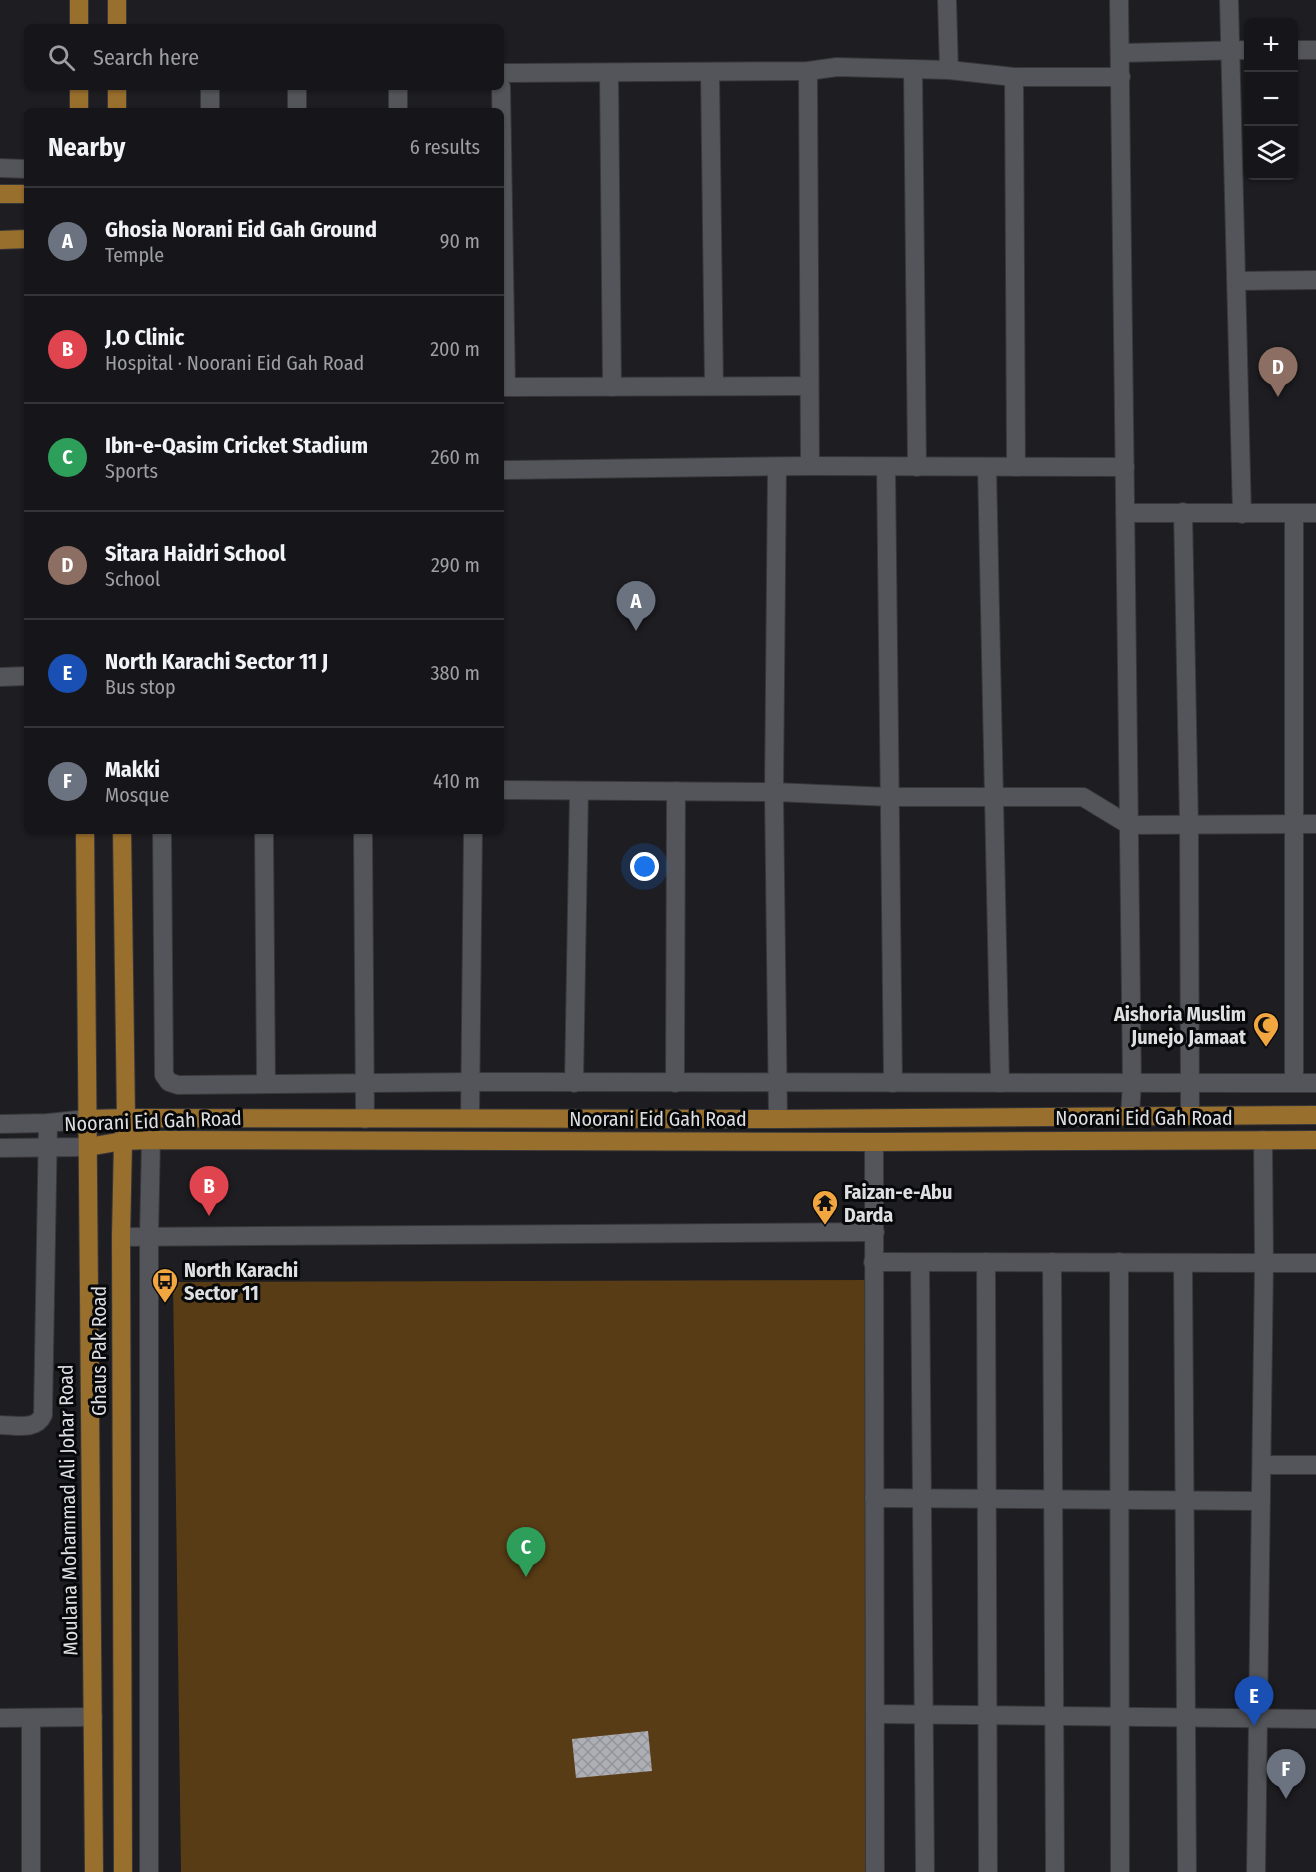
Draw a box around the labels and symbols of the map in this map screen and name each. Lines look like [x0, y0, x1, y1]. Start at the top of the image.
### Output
pin: D [1258, 348, 1298, 397]
pin: A [616, 582, 656, 631]
your location [630, 852, 659, 881]
place label: Aishoria Muslim Junejo Jamaat [1113, 1002, 1247, 1049]
mosque icon: Aishoria Muslim Junejo Jamaat [1251, 1010, 1281, 1048]
street label: Noorani Eid Gah Road [64, 1106, 242, 1136]
street label: Noorani Eid Gah Road [1055, 1106, 1233, 1130]
street label: Noorani Eid Gah Road [569, 1107, 747, 1131]
pin: B [190, 1166, 228, 1216]
place label: Faizan-e-Abu Darda [844, 1180, 952, 1227]
temple icon: Faizan-e-Abu Darda [810, 1188, 840, 1226]
place label: North Karachi Sector 11 [184, 1258, 298, 1305]
bus stop icon: North Karachi Sector 11 [150, 1266, 180, 1304]
street label: Ghaus Pak Road [87, 1286, 111, 1416]
street label: Moulana Mohammad Ali Johar Road [53, 1364, 83, 1656]
pin: C [506, 1528, 546, 1577]
pin: E [1234, 1676, 1274, 1726]
pin: F [1266, 1750, 1306, 1799]

